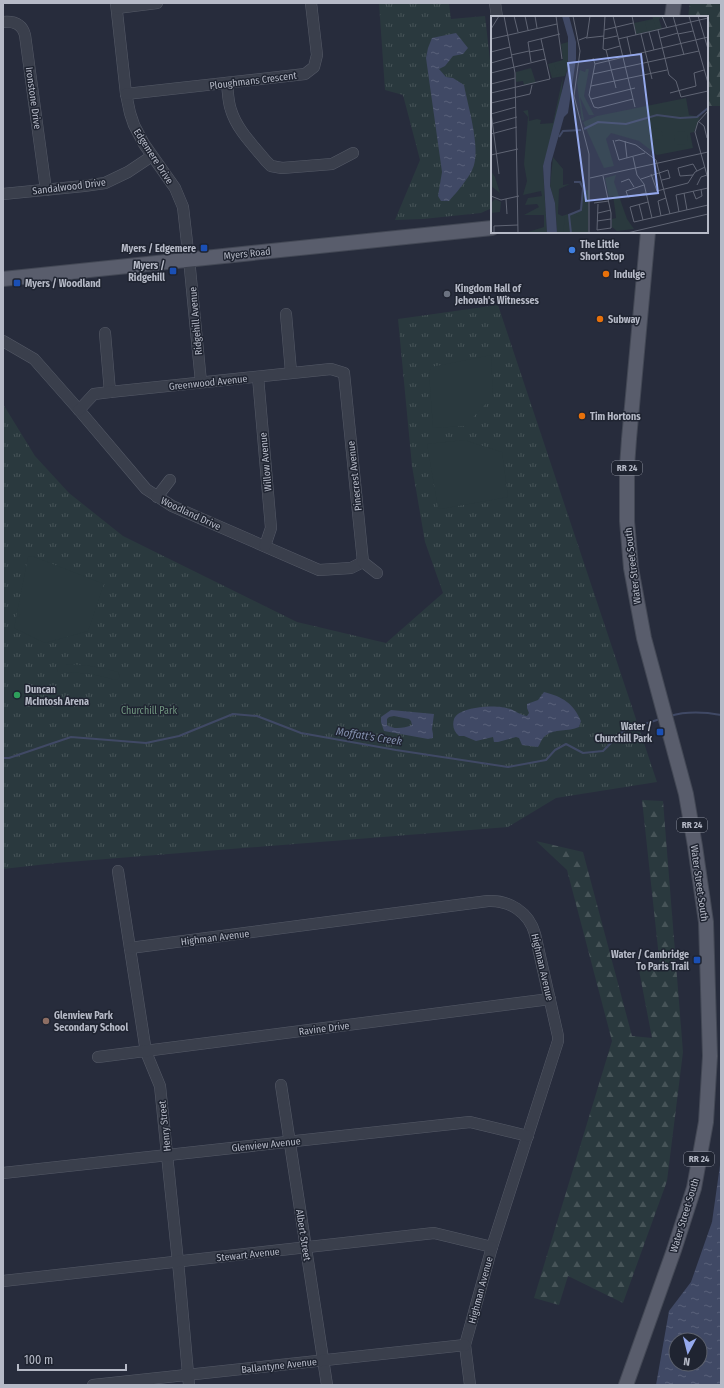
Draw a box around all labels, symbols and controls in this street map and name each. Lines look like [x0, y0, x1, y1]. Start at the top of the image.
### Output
inset map [491, 16, 708, 233]
street label: Ironstone Drive [23, 66, 43, 130]
street label: Ploughmans Crescent [209, 70, 298, 92]
street label: Edgemere Drive [131, 127, 176, 187]
street label: Sandalwood Drive [32, 177, 107, 197]
place label: The Little Short Stop [580, 239, 625, 263]
place label: Myers / Edgemere [121, 243, 196, 255]
marker: Myers / Edgemere [199, 243, 209, 253]
marker: The Little Short Stop [567, 245, 577, 255]
street label: Myers Road [223, 246, 271, 262]
place label: Myers / Ridgehill [128, 260, 165, 284]
marker: Myers / Ridgehill [168, 266, 178, 276]
marker: Indulge [601, 269, 611, 279]
place label: Indulge [614, 269, 645, 281]
marker: Myers / Woodland [12, 278, 22, 288]
place label: Myers / Woodland [25, 278, 101, 290]
place label: Kingdom Hall of Jehovah's Witnesses [454, 283, 540, 307]
street label: Ridgehill Avenue [187, 286, 205, 355]
marker: Kingdom Hall of Jehovah's Witnesses [442, 289, 452, 299]
marker: Subway [595, 314, 605, 324]
place label: Subway [608, 314, 640, 326]
street label: Greenwood Avenue [168, 373, 248, 393]
marker: Tim Hortons [577, 411, 587, 421]
place label: Tim Hortons [590, 411, 641, 423]
street label: Willow Avenue [257, 432, 275, 492]
street label: Pinecrest Avenue [345, 440, 365, 512]
road number: RR 24 [612, 461, 642, 475]
street label: Woodland Drive [159, 495, 223, 533]
street label: Water Street South [622, 527, 644, 605]
place label: Duncan McIntosh Arena [25, 684, 89, 708]
marker: Duncan McIntosh Arena [12, 690, 22, 700]
park label: Churchill Park [121, 705, 177, 717]
place label: Water / Churchill Park [595, 721, 653, 745]
water label: Moffatt's Creek [335, 725, 403, 748]
marker: Water / Churchill Park [655, 727, 665, 737]
road number: RR 24 [677, 818, 707, 832]
street label: Water Street South [688, 844, 710, 922]
street label: Highman Avenue [180, 928, 250, 948]
street label: Highman Avenue [528, 932, 556, 1002]
place label: Water / Cambridge To Paris Trail [611, 949, 689, 973]
marker: Water / Cambridge To Paris Trail [692, 955, 702, 965]
place label: Glenview Park Secondary School [54, 1010, 128, 1034]
marker: Glenview Park Secondary School [41, 1016, 51, 1026]
street label: Ravine Drive [298, 1020, 350, 1038]
street label: Henry Street [156, 1099, 174, 1152]
street label: Glenview Avenue [231, 1135, 301, 1155]
road number: RR 24 [684, 1152, 714, 1166]
street label: Water Street South [668, 1177, 702, 1254]
street label: Albert Street [293, 1209, 313, 1262]
street label: Stewart Avenue [216, 1246, 280, 1264]
street label: Highman Avenue [466, 1255, 496, 1325]
north arrow [668, 1332, 708, 1372]
scale bar [18, 1346, 126, 1372]
text: 100 m [24, 1353, 53, 1367]
text: N [683, 1355, 691, 1368]
street label: Ballantyne Avenue [241, 1356, 318, 1376]

